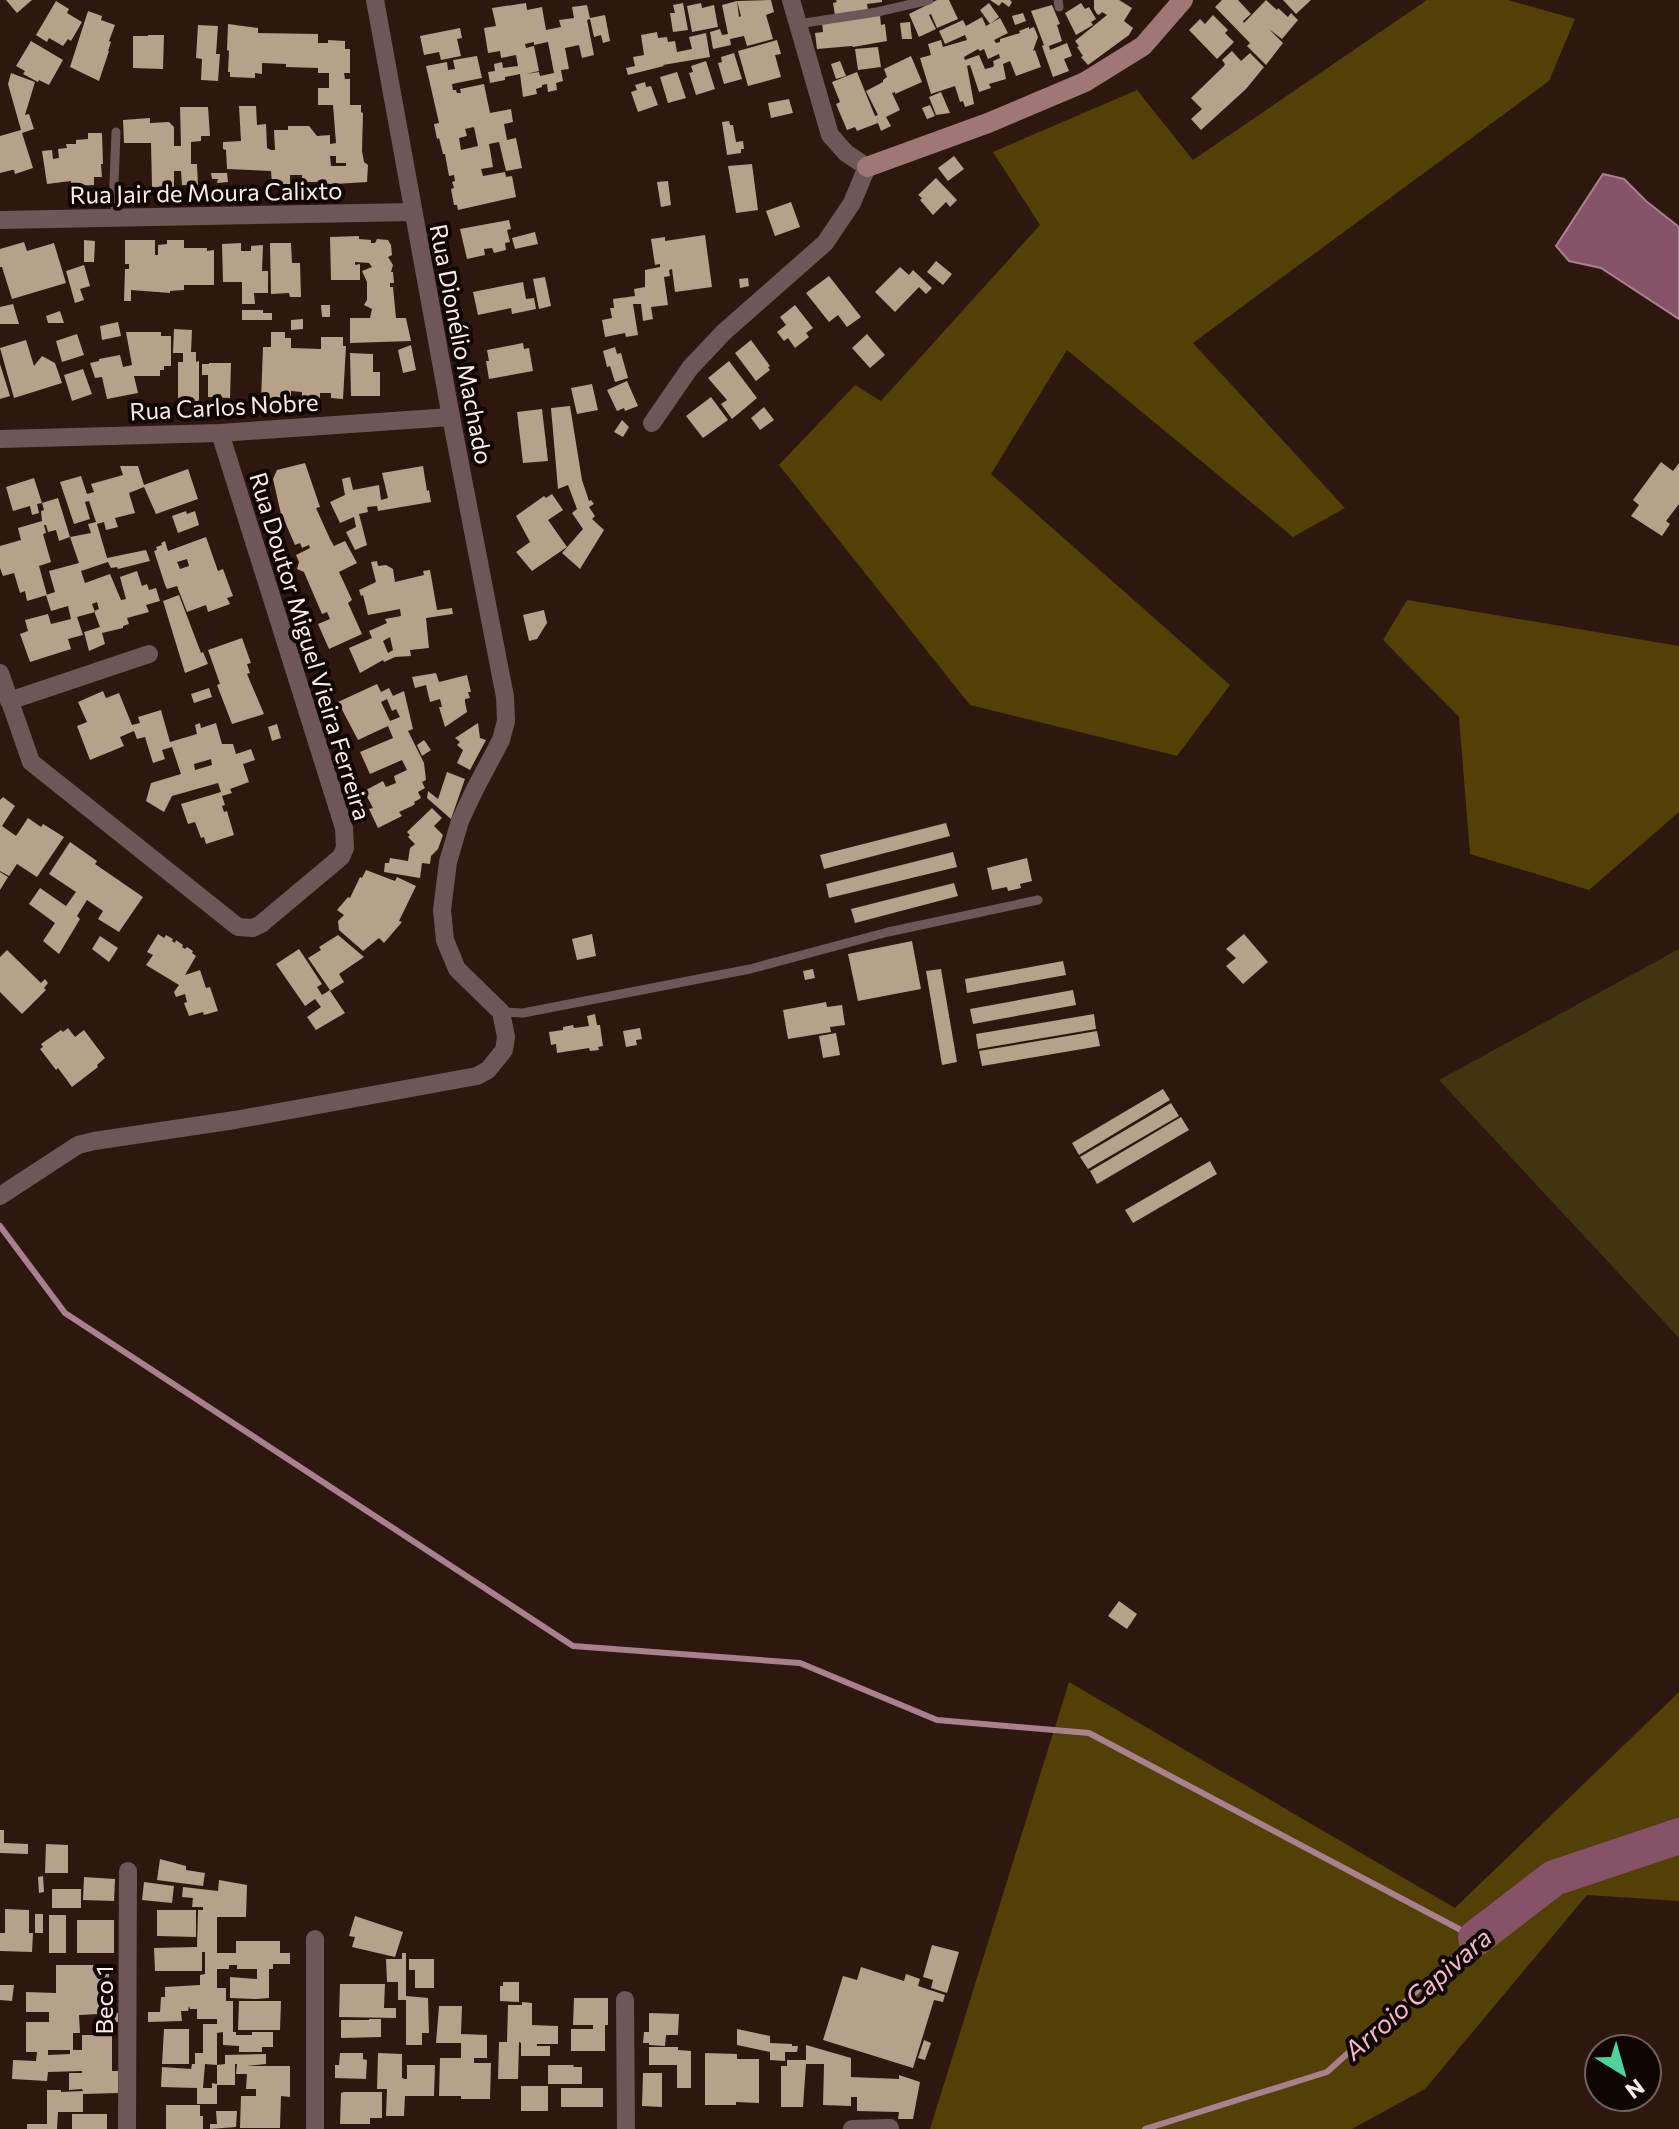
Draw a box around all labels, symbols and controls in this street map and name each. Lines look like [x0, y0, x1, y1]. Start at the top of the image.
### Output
street label: Rua Jair de Moura Calixto [69, 175, 343, 209]
street label: Rua Dionélio Machado [424, 221, 500, 467]
street label: Rua Carlos Nobre [129, 387, 319, 425]
street label: Rua Doutor Miguel Vieira Ferreira [244, 468, 378, 824]
water label: Arroio Capivara [1336, 1921, 1497, 2066]
street label: Beco 1 [89, 1965, 118, 2035]
north arrow [1583, 2033, 1663, 2113]
text: N [1621, 2074, 1650, 2105]

